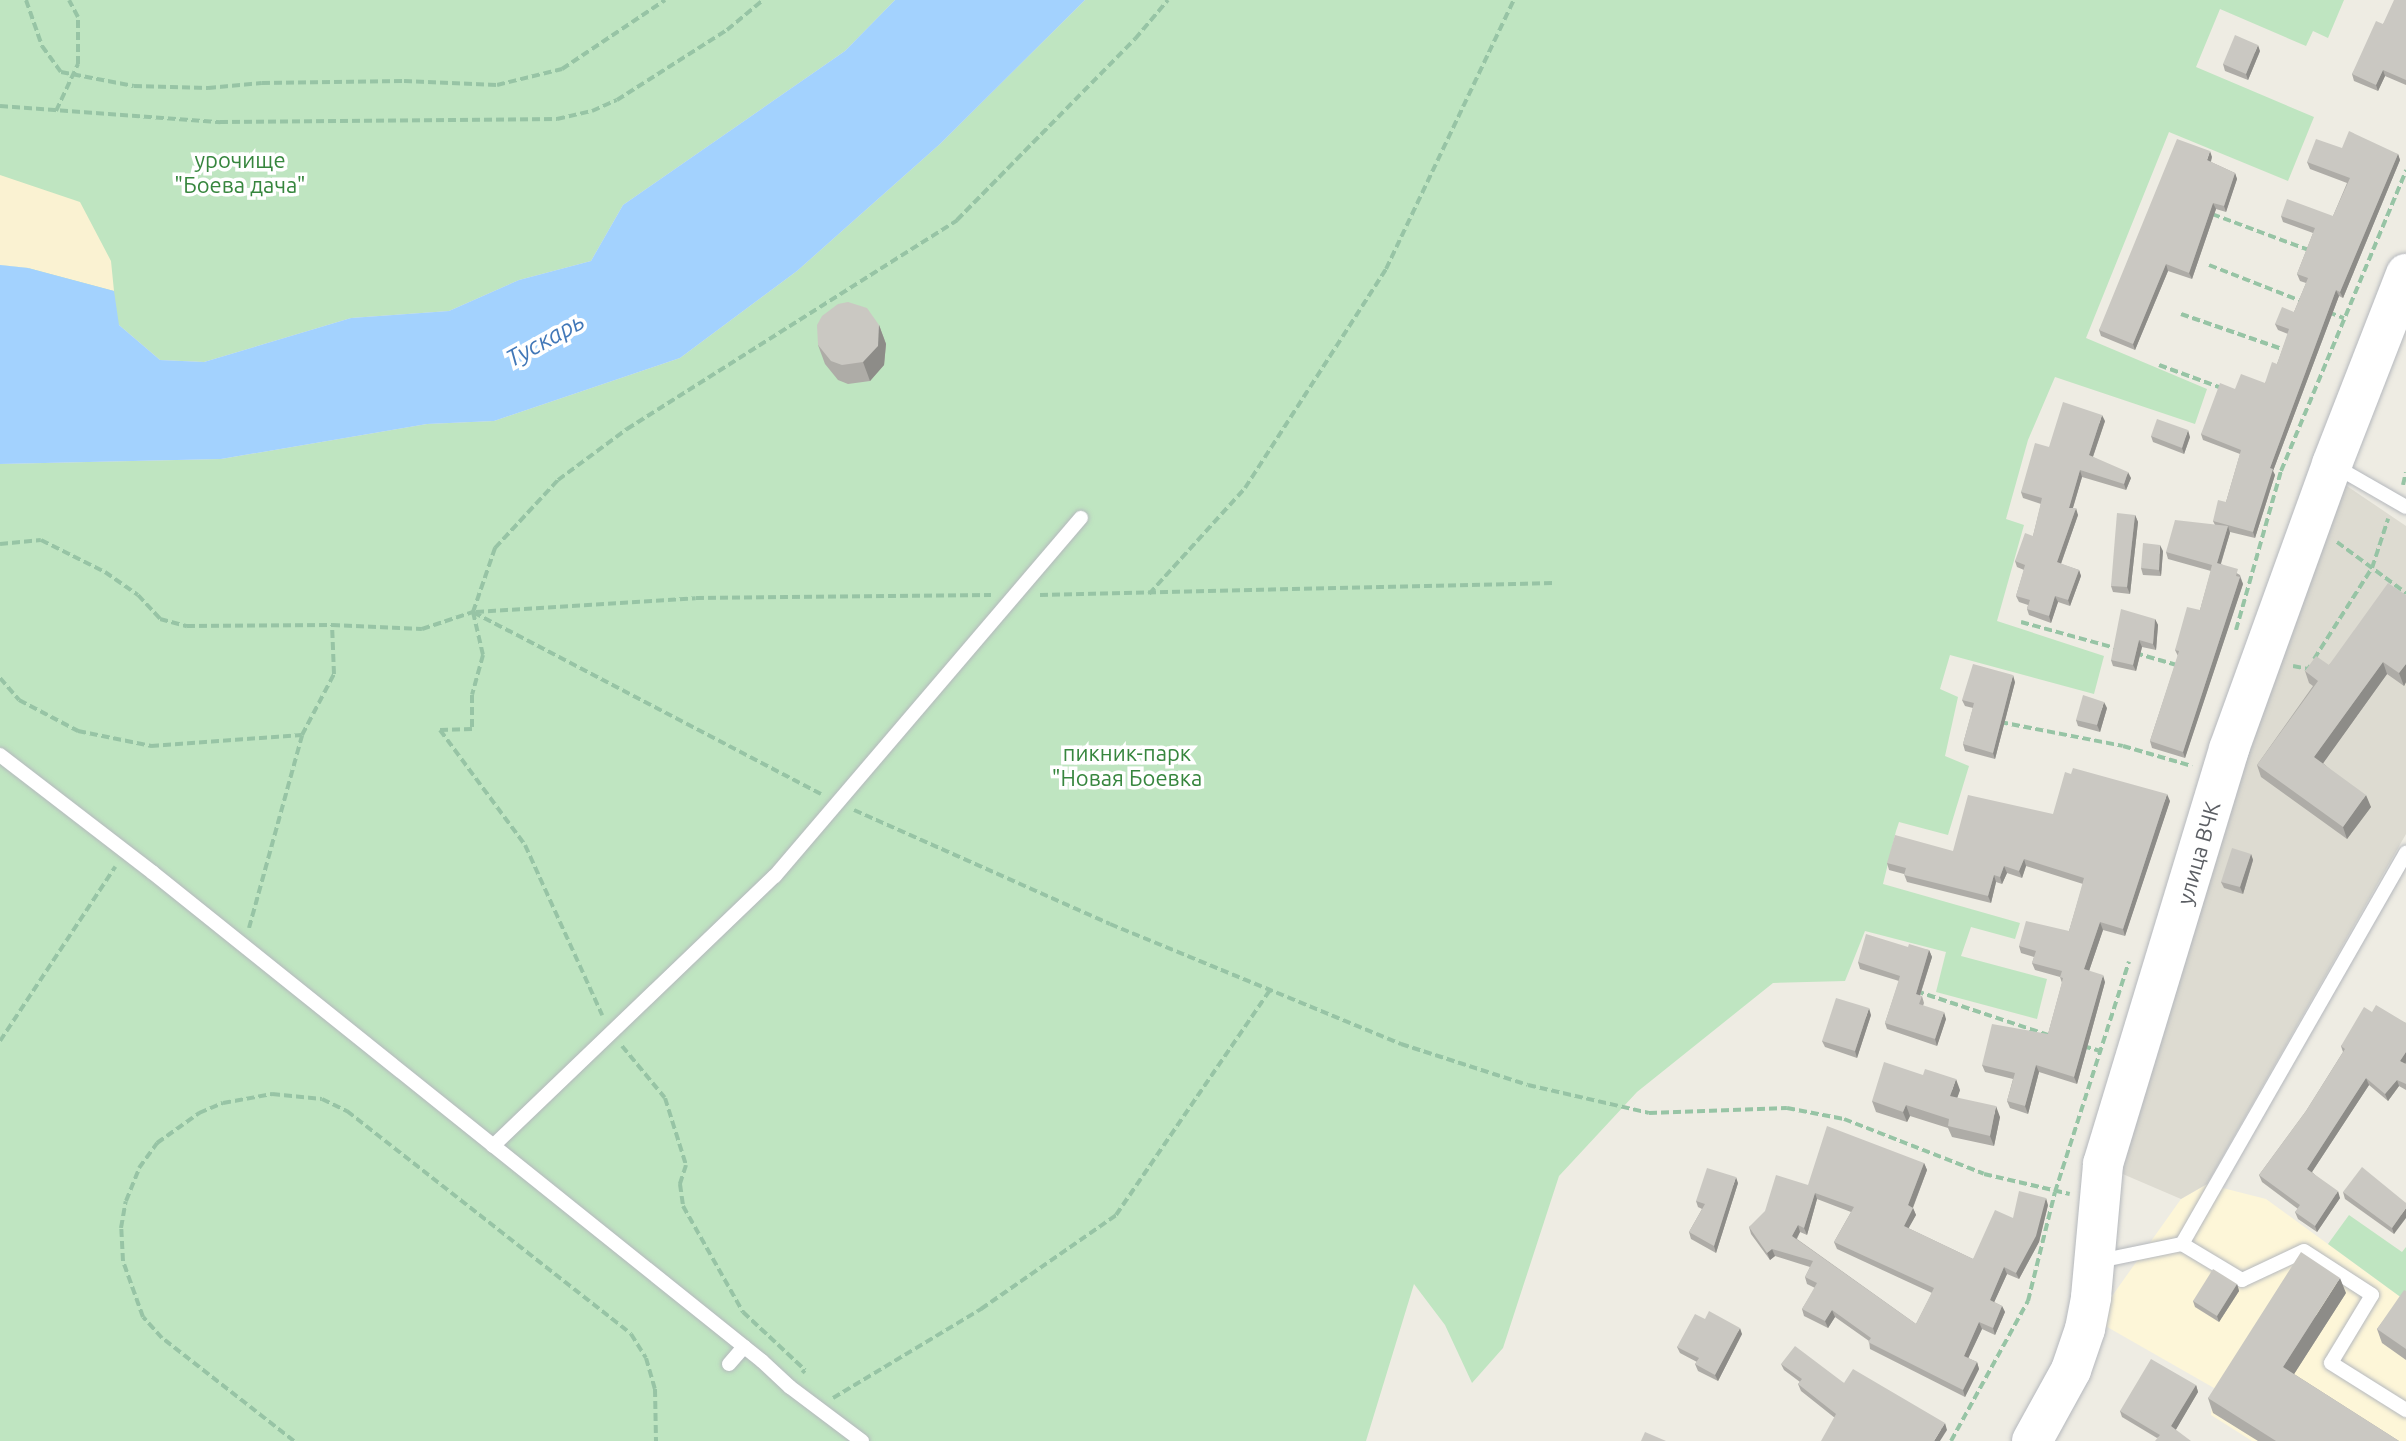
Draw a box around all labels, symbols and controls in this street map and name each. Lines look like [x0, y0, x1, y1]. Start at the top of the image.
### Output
park label: урочище "Боева дача" [174, 146, 306, 198]
water label: Тускарь [501, 307, 589, 373]
park label: пикник-парк "Новая Боевка [1052, 739, 1202, 790]
street label: улица ВЧК [2171, 798, 2225, 908]

